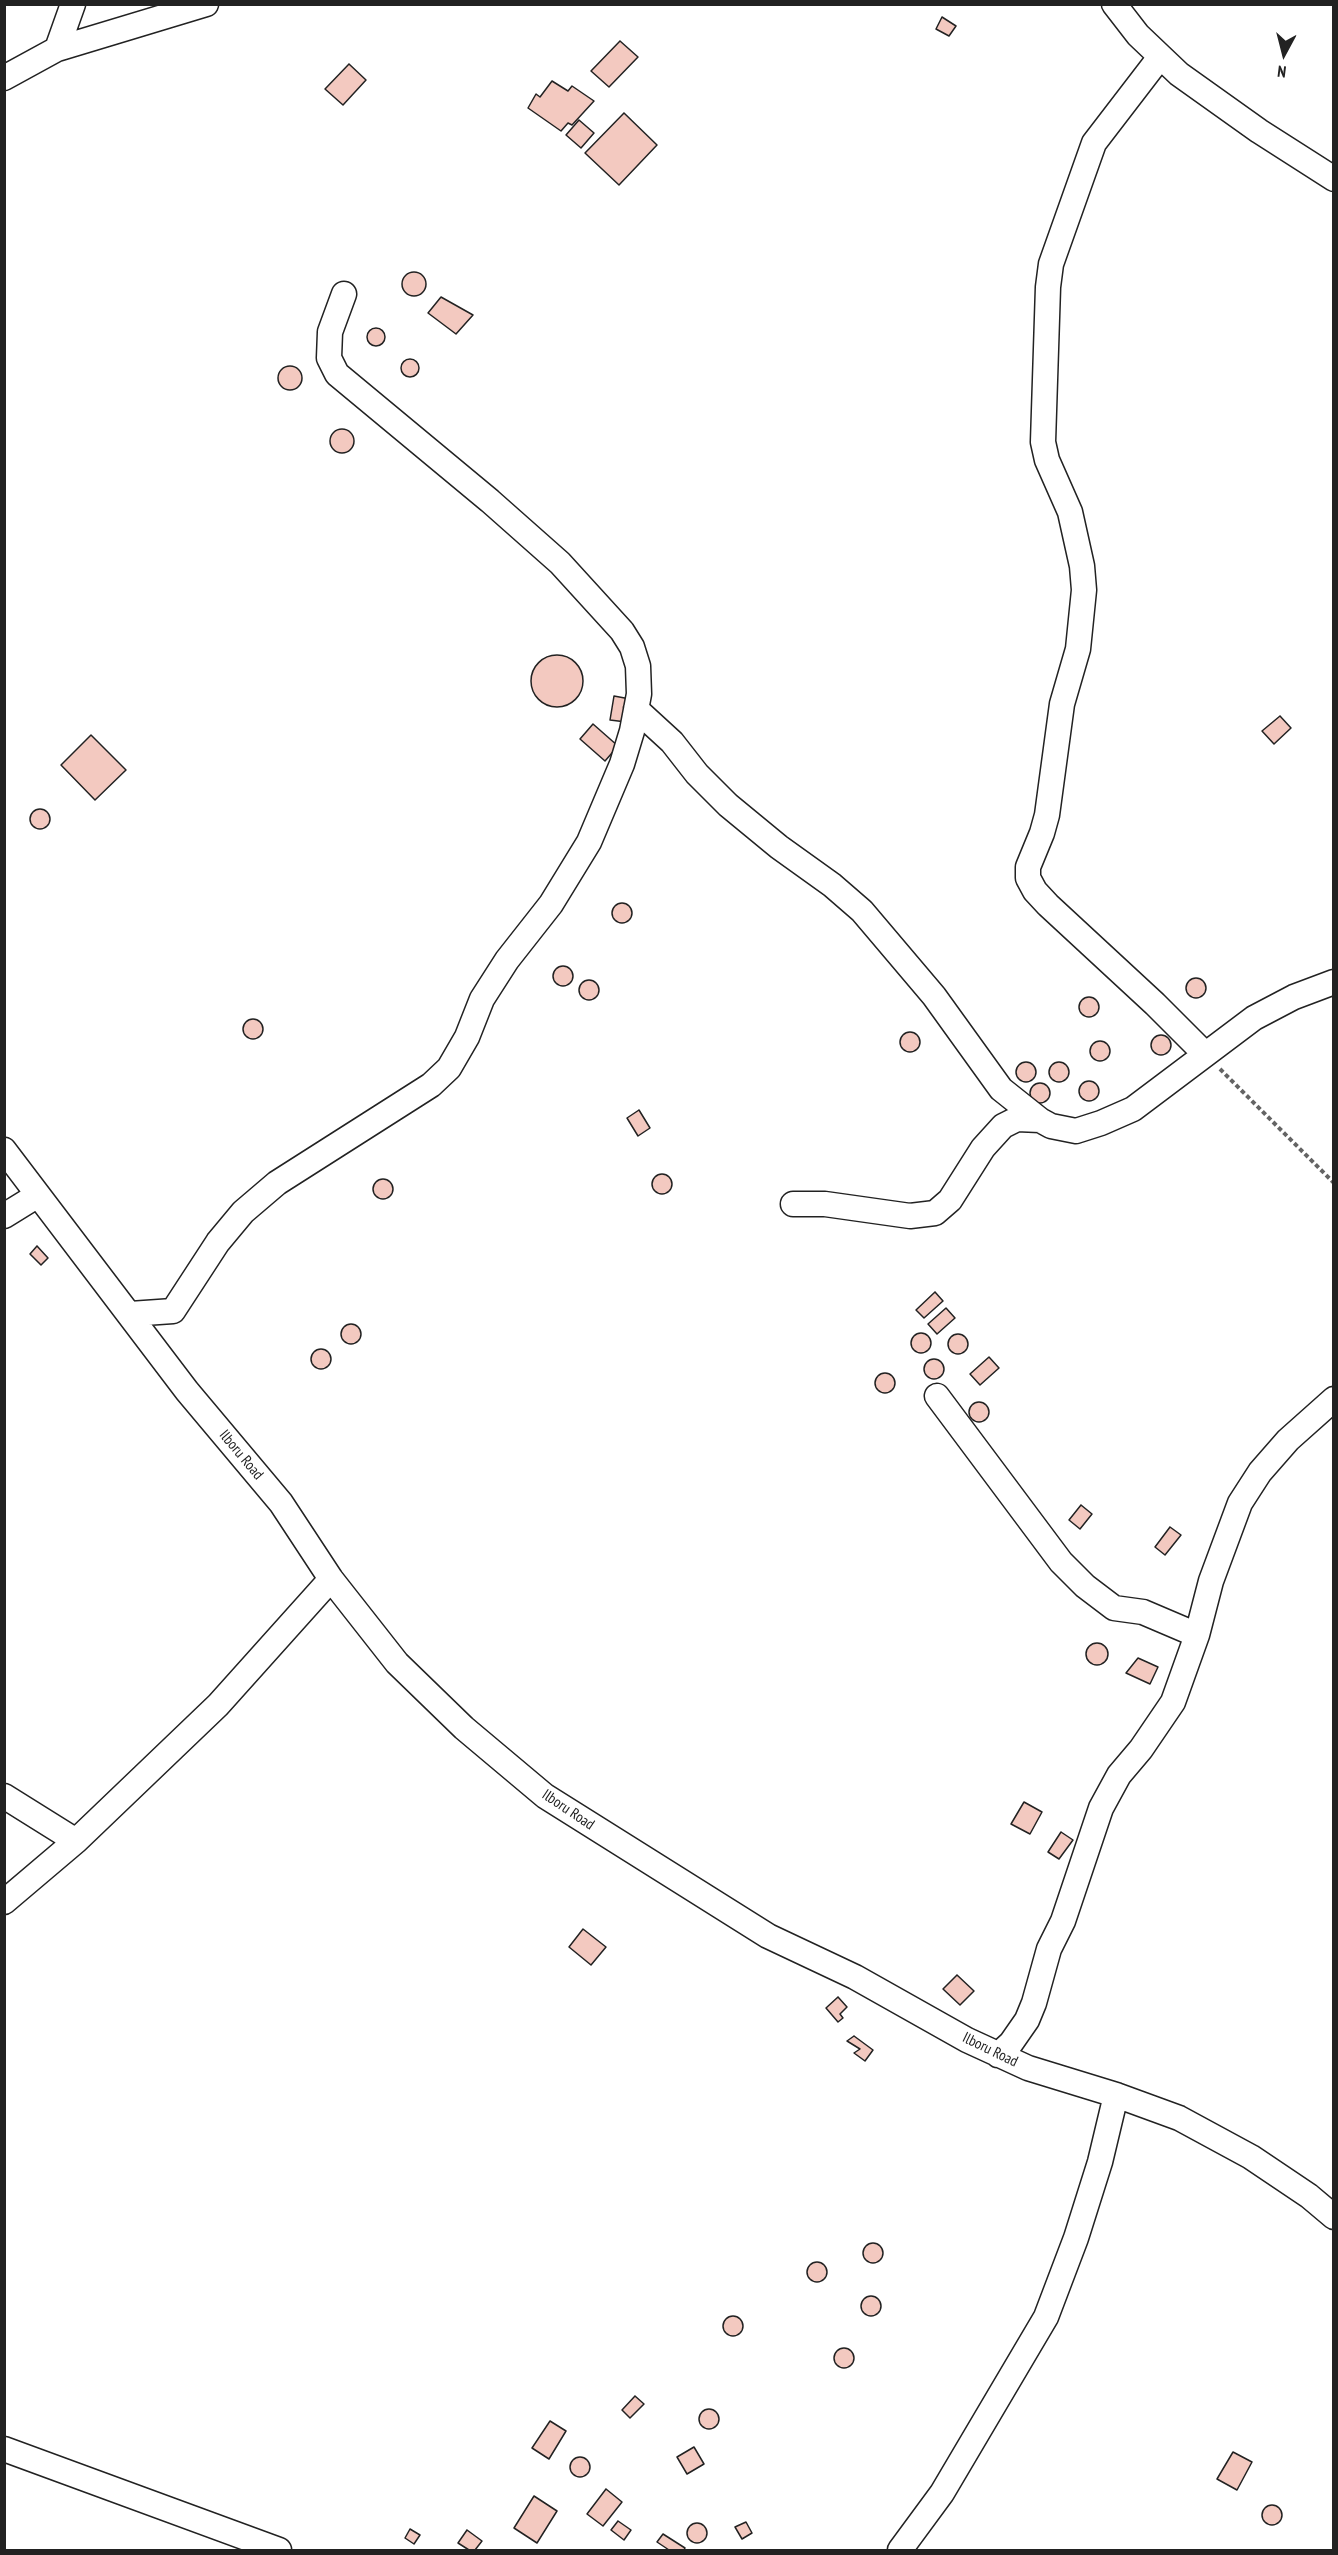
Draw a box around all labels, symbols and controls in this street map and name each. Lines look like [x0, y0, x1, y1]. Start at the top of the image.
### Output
north arrow [1254, 24, 1314, 84]
text: N [1276, 61, 1287, 82]
street label: Ilboru Road [215, 1426, 267, 1484]
street label: Ilboru Road [538, 1786, 598, 1834]
street label: Ilboru Road [959, 2029, 1021, 2071]

